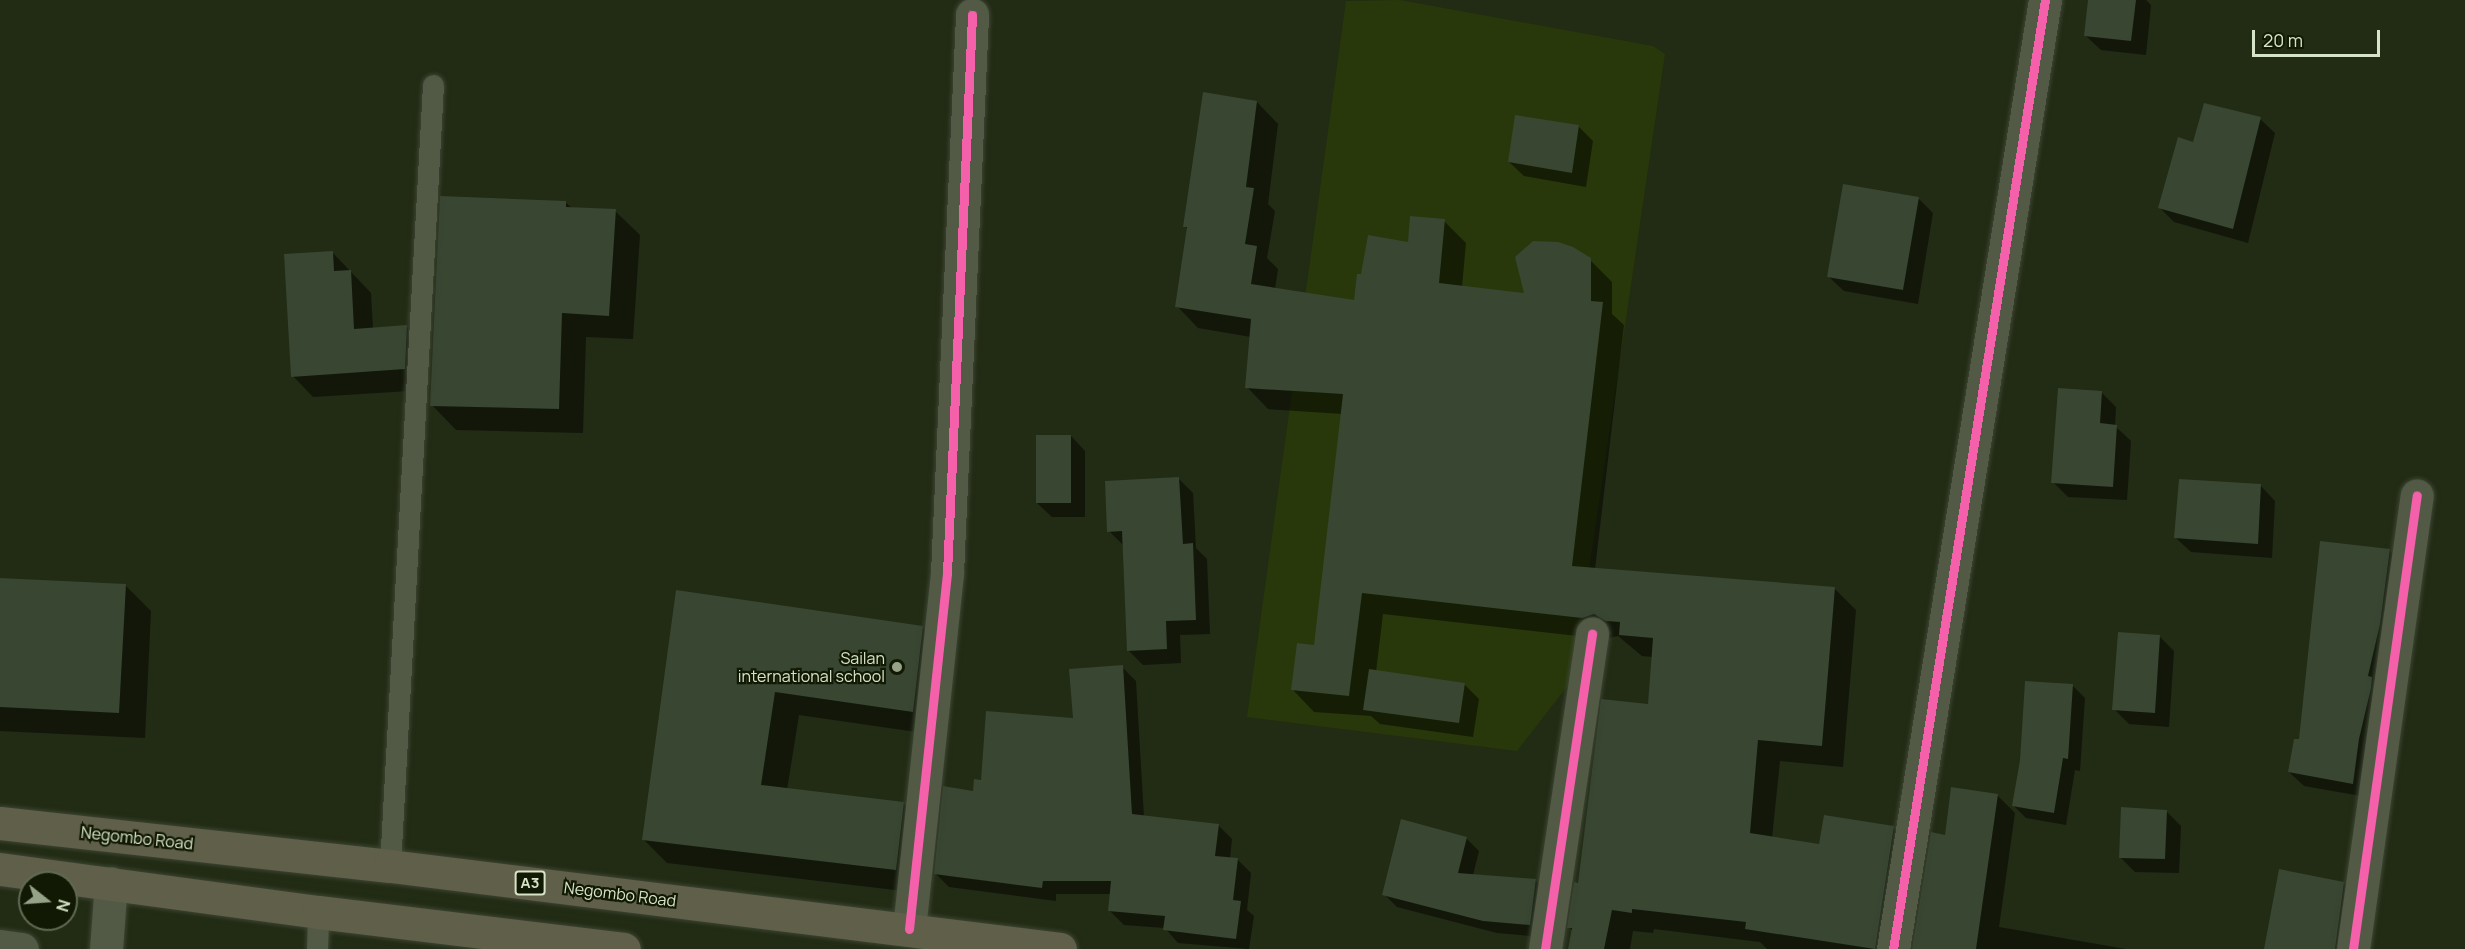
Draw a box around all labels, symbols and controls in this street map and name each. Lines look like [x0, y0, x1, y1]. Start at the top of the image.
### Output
scale bar [2255, 18, 2382, 56]
text: 20 m [2263, 28, 2303, 52]
place label: Sailan international school [738, 648, 885, 686]
marker: Sailan international school [890, 660, 904, 674]
street label: Negombo Road [80, 823, 194, 853]
north arrow [18, 871, 78, 931]
road number: A3 [514, 871, 546, 895]
street label: Negombo Road [563, 878, 677, 910]
text: N [51, 897, 76, 914]

